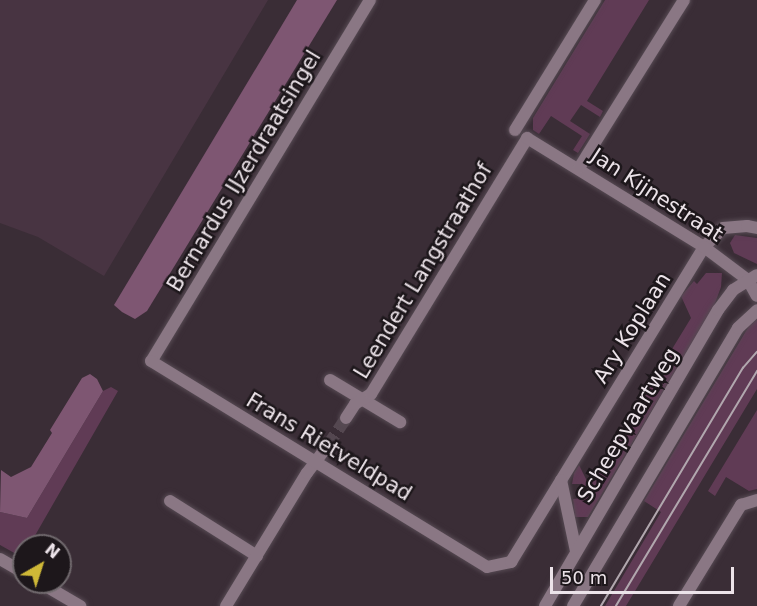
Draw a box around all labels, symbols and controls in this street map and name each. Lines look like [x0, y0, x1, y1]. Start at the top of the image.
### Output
street label: Bernardus IJzerdraatsingel [162, 46, 326, 296]
street label: Jan Kijnestraat [586, 143, 728, 247]
street label: Leendert Langstraathof [349, 159, 497, 383]
street label: Ary Koplaan [588, 268, 676, 388]
street label: Scheepvaartweg [572, 343, 684, 507]
street label: Frans Rietveldpad [242, 388, 416, 506]
north arrow [12, 534, 72, 594]
text: N [41, 540, 64, 563]
scale bar [553, 555, 738, 593]
text: 50 m [561, 567, 607, 588]

